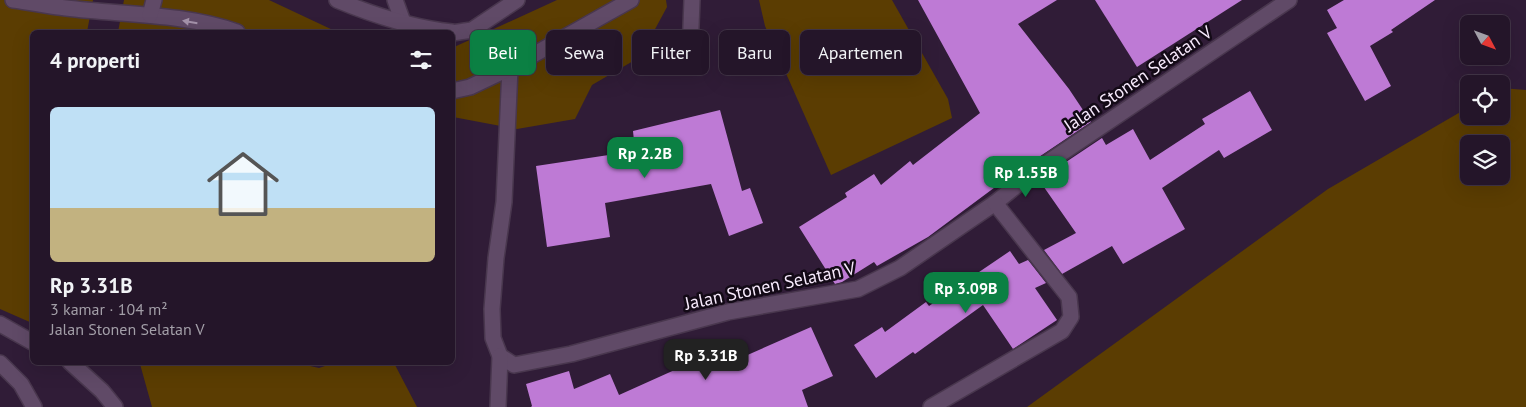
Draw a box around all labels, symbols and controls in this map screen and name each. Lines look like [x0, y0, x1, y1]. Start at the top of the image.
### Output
north arrow [1460, 15, 1510, 65]
map controls [1460, 15, 1510, 185]
one-way arrow [181, 17, 197, 25]
street label: Jalan Stonen Selatan V [1058, 20, 1217, 137]
chip: Beli [470, 30, 536, 75]
chip: Sewa [546, 30, 622, 75]
chip: Filter [632, 30, 709, 75]
chip: Baru [719, 30, 790, 75]
chip: Apartemen [800, 30, 921, 75]
icon: filters [407, 46, 435, 74]
text: 4 properti [50, 47, 140, 74]
button: locate [1460, 75, 1510, 125]
button: layers [1460, 135, 1510, 185]
pin: Rp 2.2B [599, 136, 691, 179]
icon: home [198, 139, 288, 229]
text: Rp 2.2B [618, 143, 672, 163]
pin: Rp 1.55B [974, 156, 1078, 198]
text: Rp 1.55B [995, 162, 1057, 182]
street label: Jalan Stonen Selatan V [681, 256, 858, 315]
text: Rp 3.31B [50, 272, 133, 299]
pin: Rp 3.09B [914, 272, 1018, 314]
text: Rp 3.09B [935, 278, 997, 298]
text: 3 kamar · 104 m² [50, 299, 168, 319]
text: Jalan Stonen Selatan V [50, 319, 205, 339]
pin: Rp 3.31B [654, 338, 758, 381]
text: Rp 3.31B [675, 345, 737, 365]

